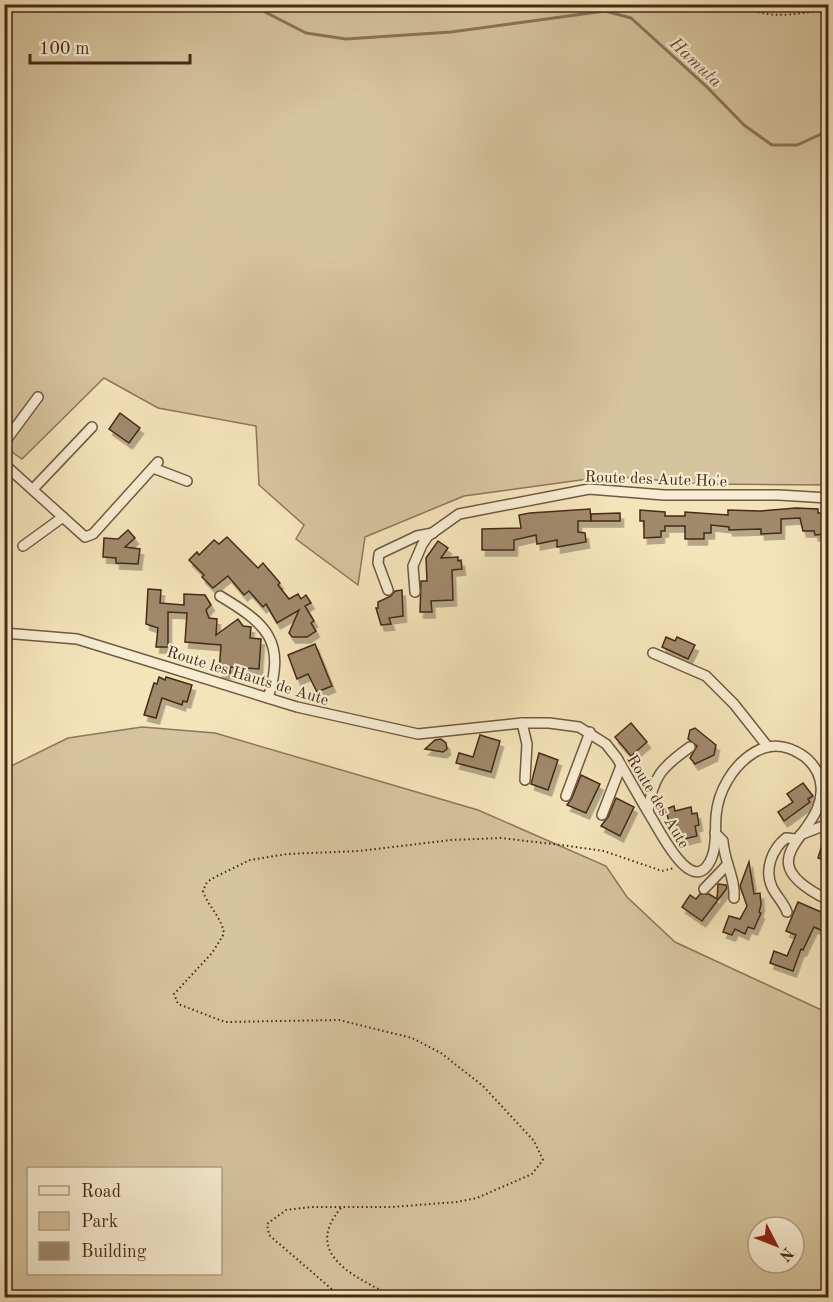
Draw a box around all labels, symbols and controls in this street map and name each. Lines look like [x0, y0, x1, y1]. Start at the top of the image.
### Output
scale bar [30, 27, 190, 65]
water label: Hamuta [665, 34, 725, 91]
text: 100 m [39, 40, 90, 58]
street label: Route des Aute Ho'e [584, 470, 727, 490]
street label: Route les Hauts de Aute [165, 645, 330, 709]
street label: Route des Aute [623, 752, 692, 852]
legend [27, 1167, 222, 1275]
text: Road [81, 1183, 121, 1201]
text: Park [81, 1213, 118, 1231]
north arrow [746, 1215, 806, 1275]
text: Building [81, 1243, 147, 1261]
text: N [775, 1244, 796, 1264]

